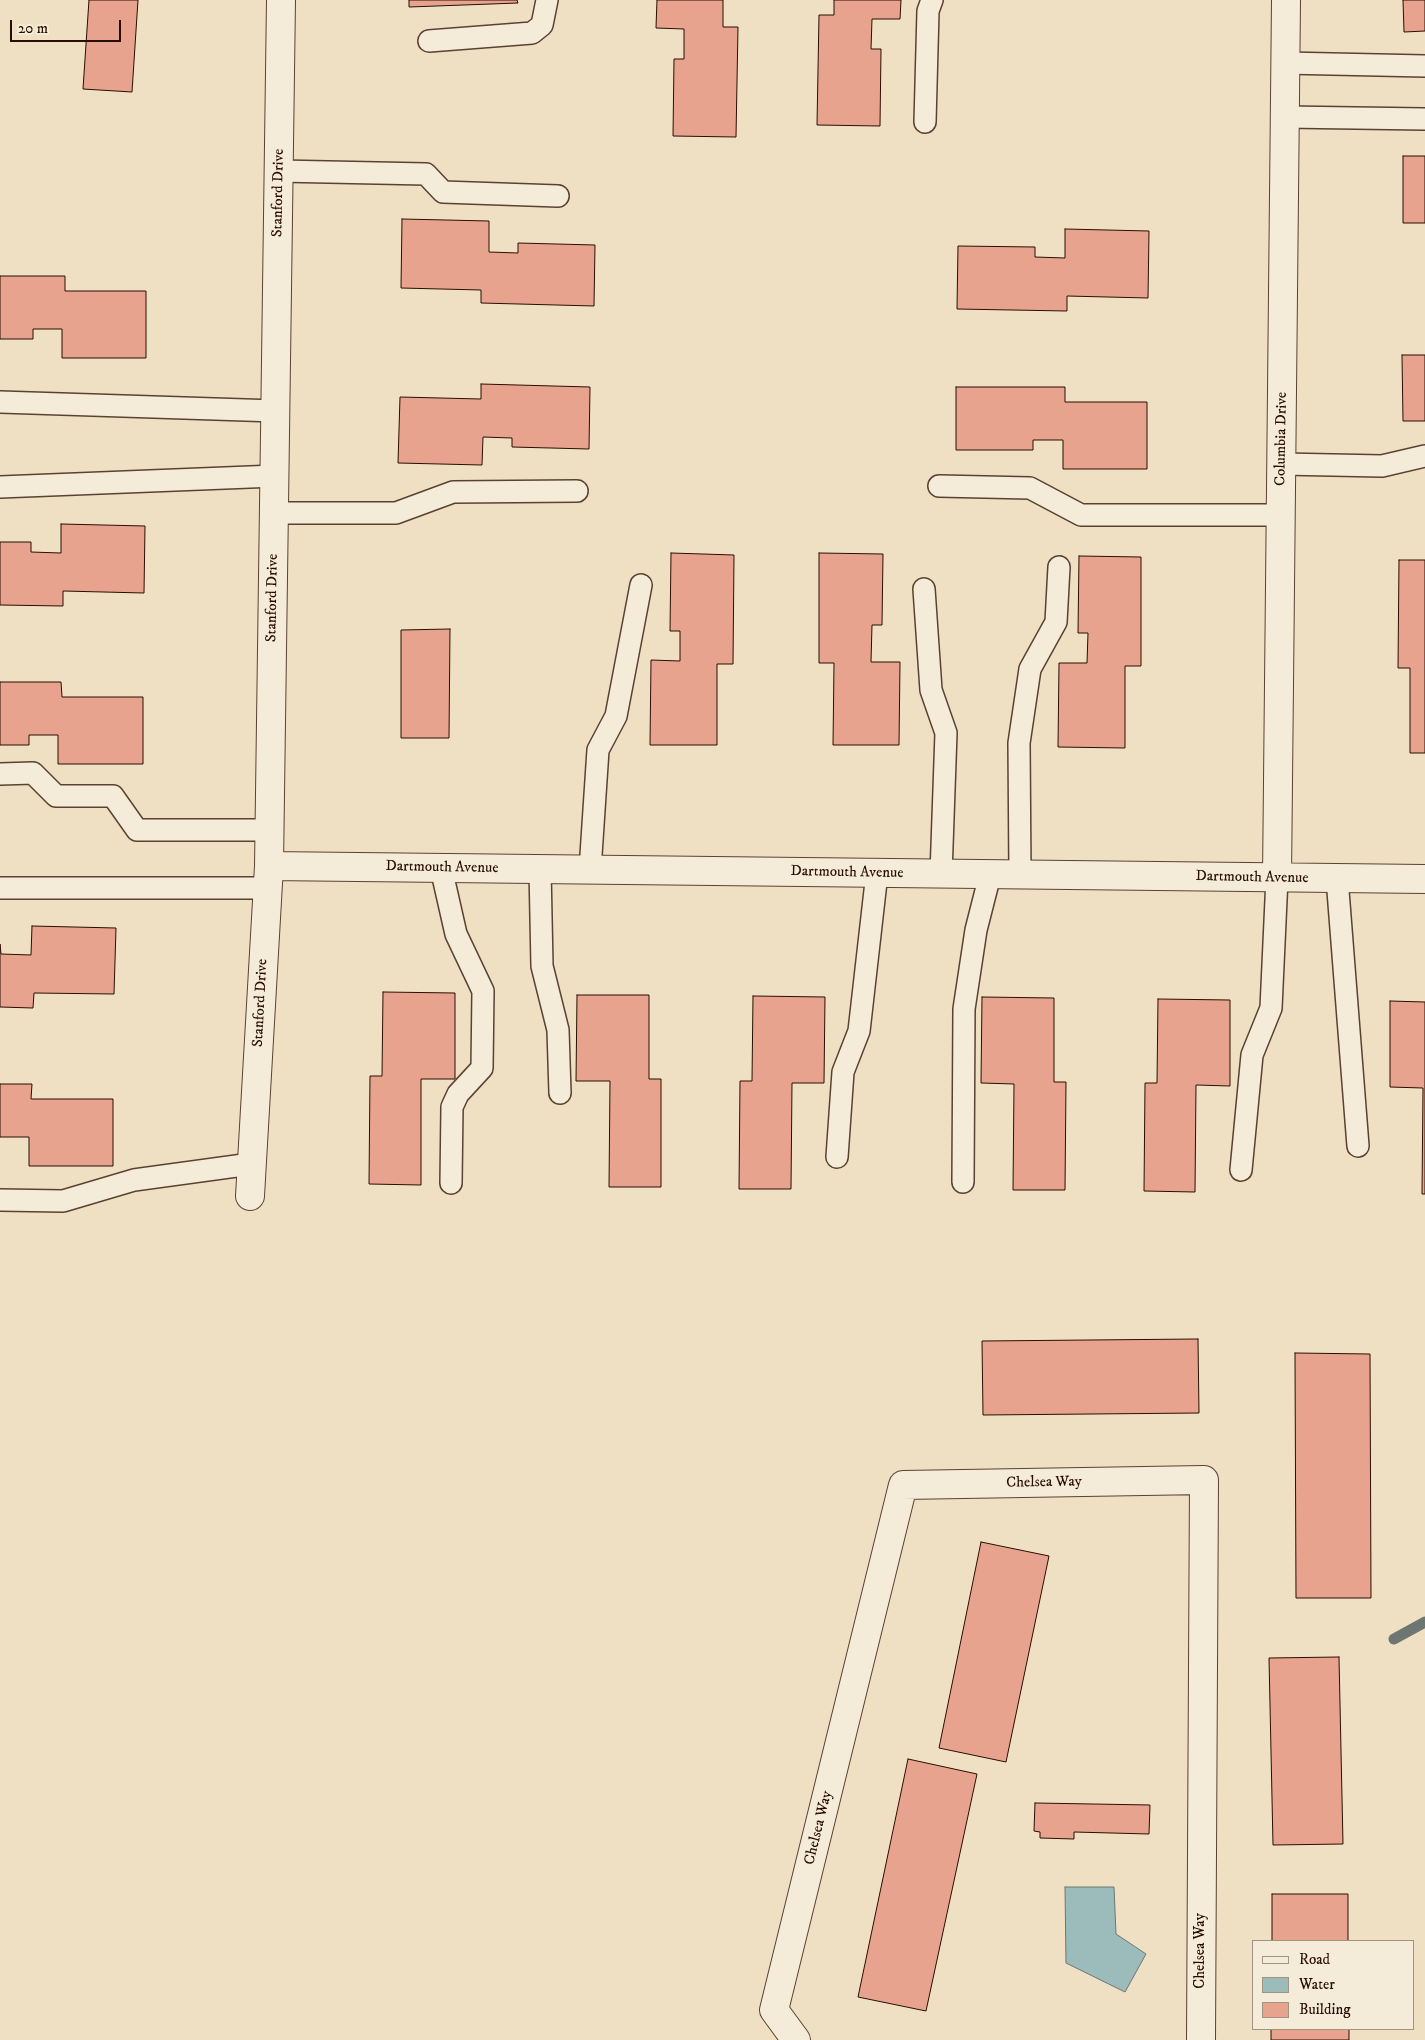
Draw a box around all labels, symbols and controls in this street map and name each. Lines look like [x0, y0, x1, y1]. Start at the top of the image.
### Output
scale bar [12, 10, 124, 42]
text: 20 m [18, 19, 48, 38]
street label: Stanford Drive [269, 149, 289, 237]
street label: Columbia Drive [1272, 392, 1292, 486]
street label: Stanford Drive [263, 554, 283, 642]
street label: Dartmouth Avenue [385, 858, 499, 878]
street label: Dartmouth Avenue [790, 863, 904, 883]
street label: Dartmouth Avenue [1195, 868, 1309, 888]
street label: Stanford Drive [250, 958, 272, 1048]
street label: Chelsea Way [1006, 1473, 1082, 1493]
street label: Chelsea Way [801, 1789, 837, 1867]
street label: Chelsea Way [1192, 1913, 1210, 1989]
legend [1252, 1940, 1415, 2030]
text: Road [1299, 1950, 1330, 1969]
text: Water [1299, 1975, 1335, 1994]
text: Building [1299, 2000, 1351, 2019]

